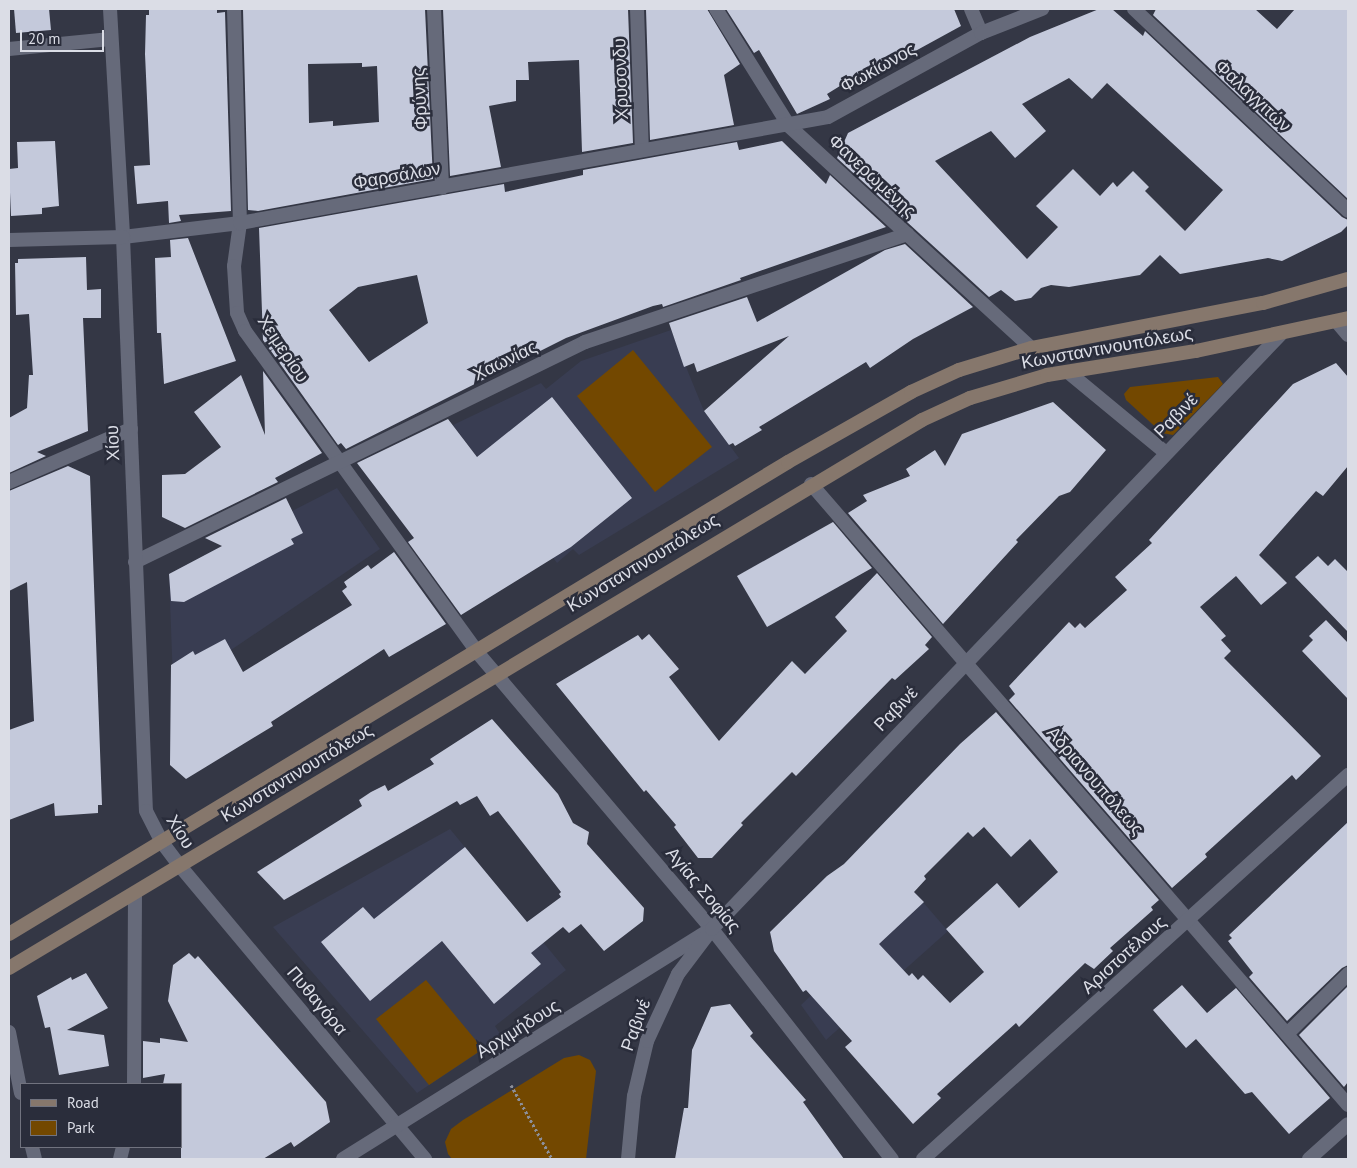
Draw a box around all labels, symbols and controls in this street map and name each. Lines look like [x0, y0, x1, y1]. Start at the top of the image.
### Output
scale bar [22, 20, 106, 52]
text: 20 m [28, 29, 61, 48]
street label: Χρυσονδυ [609, 38, 633, 120]
street label: Φωκίωνος [836, 38, 920, 98]
street label: Φαλαγγιτών [1211, 55, 1295, 137]
street label: Φρύνης [408, 67, 432, 131]
street label: Φανερωμένης [824, 130, 920, 222]
street label: Φαρσάλων [352, 158, 442, 194]
street label: Χειμερίου [253, 311, 313, 387]
street label: Κωνσταντινουπόλεως [1020, 322, 1194, 374]
street label: Χαωνίας [469, 336, 541, 386]
street label: Ραβινέ [1150, 389, 1202, 443]
street label: Χίου [102, 425, 124, 461]
street label: Κωνσταντινουπόλεως [563, 509, 723, 617]
street label: Ραβινέ [870, 682, 922, 736]
street label: Κωνσταντινουπόλεως [217, 719, 377, 827]
street label: Αδριανουπόλεως [1042, 722, 1148, 840]
street label: Χίου [161, 811, 199, 853]
street label: Αγίας Σοφίας [661, 843, 745, 937]
street label: Αριστοτέλους [1077, 911, 1171, 999]
street label: Πυθαγόρα [282, 962, 352, 1040]
street label: Αρχιμήδους [472, 995, 564, 1063]
street label: Ραβινέ [617, 996, 655, 1054]
legend [20, 1083, 182, 1148]
text: Road [67, 1093, 99, 1112]
text: Park [67, 1118, 95, 1137]

